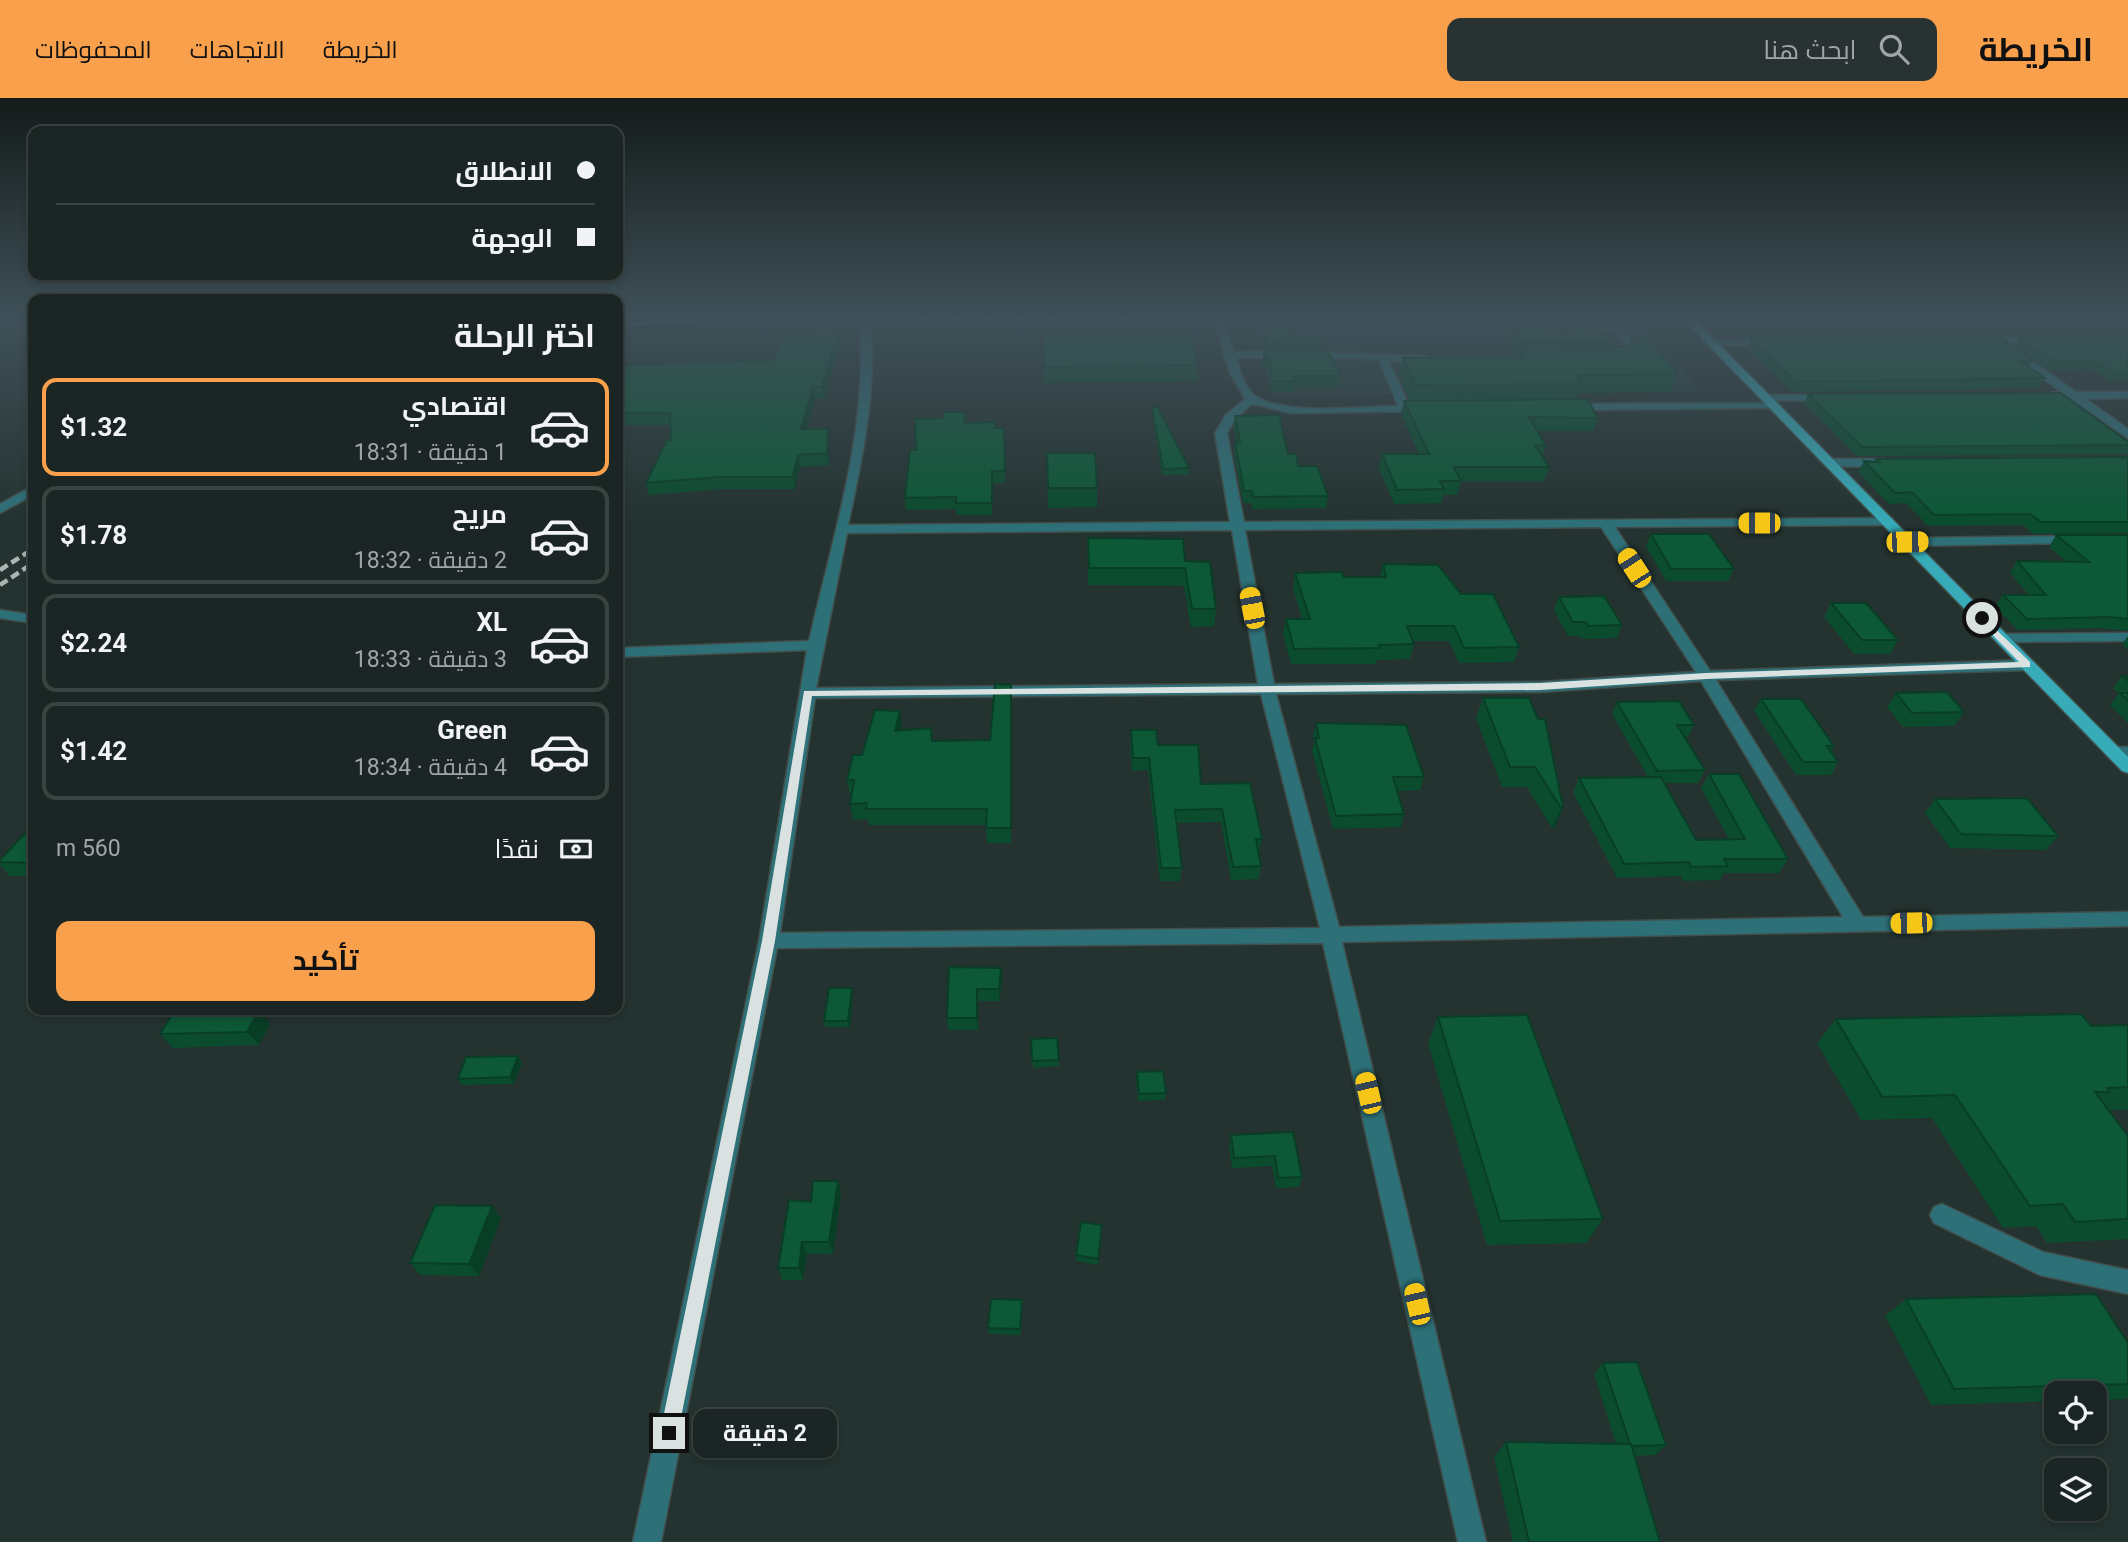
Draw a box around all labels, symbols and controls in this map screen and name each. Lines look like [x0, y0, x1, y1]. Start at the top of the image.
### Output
search box [1447, 18, 1937, 81]
icon: search [1875, 30, 1913, 68]
text: الخريطة [1979, 30, 2093, 69]
text: ابحث هنا [1763, 35, 1857, 65]
text: المحفوظات [35, 36, 152, 64]
text: الاتجاهات [190, 36, 285, 64]
text: الخريطة [323, 36, 398, 64]
text: الانطلاق [455, 156, 553, 186]
text: الوجهة [472, 223, 553, 253]
text: اختر الرحلة [454, 317, 595, 355]
text: اقتصادي [402, 391, 507, 421]
icon: car [528, 396, 591, 459]
text: $1.32 [60, 412, 127, 442]
text: 1 دقيقة · 18:31 [354, 439, 507, 466]
text: مريح [452, 499, 507, 529]
icon: car [528, 504, 591, 567]
car [1739, 513, 1781, 534]
text: $1.78 [60, 520, 127, 550]
car [1886, 531, 1929, 553]
car [1614, 545, 1655, 591]
text: 2 دقيقة · 18:32 [354, 547, 507, 574]
car [1238, 585, 1267, 631]
route start [1966, 602, 1998, 634]
text: XL [476, 607, 507, 637]
icon: car [528, 612, 591, 675]
text: $2.24 [60, 628, 127, 658]
text: 3 دقيقة · 18:33 [354, 646, 507, 673]
text: Green [437, 715, 507, 745]
icon: car [528, 720, 591, 783]
text: $1.42 [60, 736, 127, 766]
text: 4 دقيقة · 18:34 [354, 754, 507, 781]
icon: cash [557, 830, 595, 868]
text: نقدًا [495, 834, 539, 864]
text: 560 m [56, 835, 121, 862]
car [1890, 912, 1933, 934]
button: تأكيد [56, 921, 595, 1001]
car [1354, 1070, 1383, 1116]
car [1403, 1281, 1432, 1327]
map controls [2044, 1381, 2107, 1521]
button: locate [2044, 1381, 2107, 1444]
callout: 2 دقيقة [694, 1408, 837, 1458]
route end [653, 1417, 685, 1449]
text: 2 دقيقة [723, 1420, 807, 1447]
button: layers [2044, 1458, 2107, 1521]

